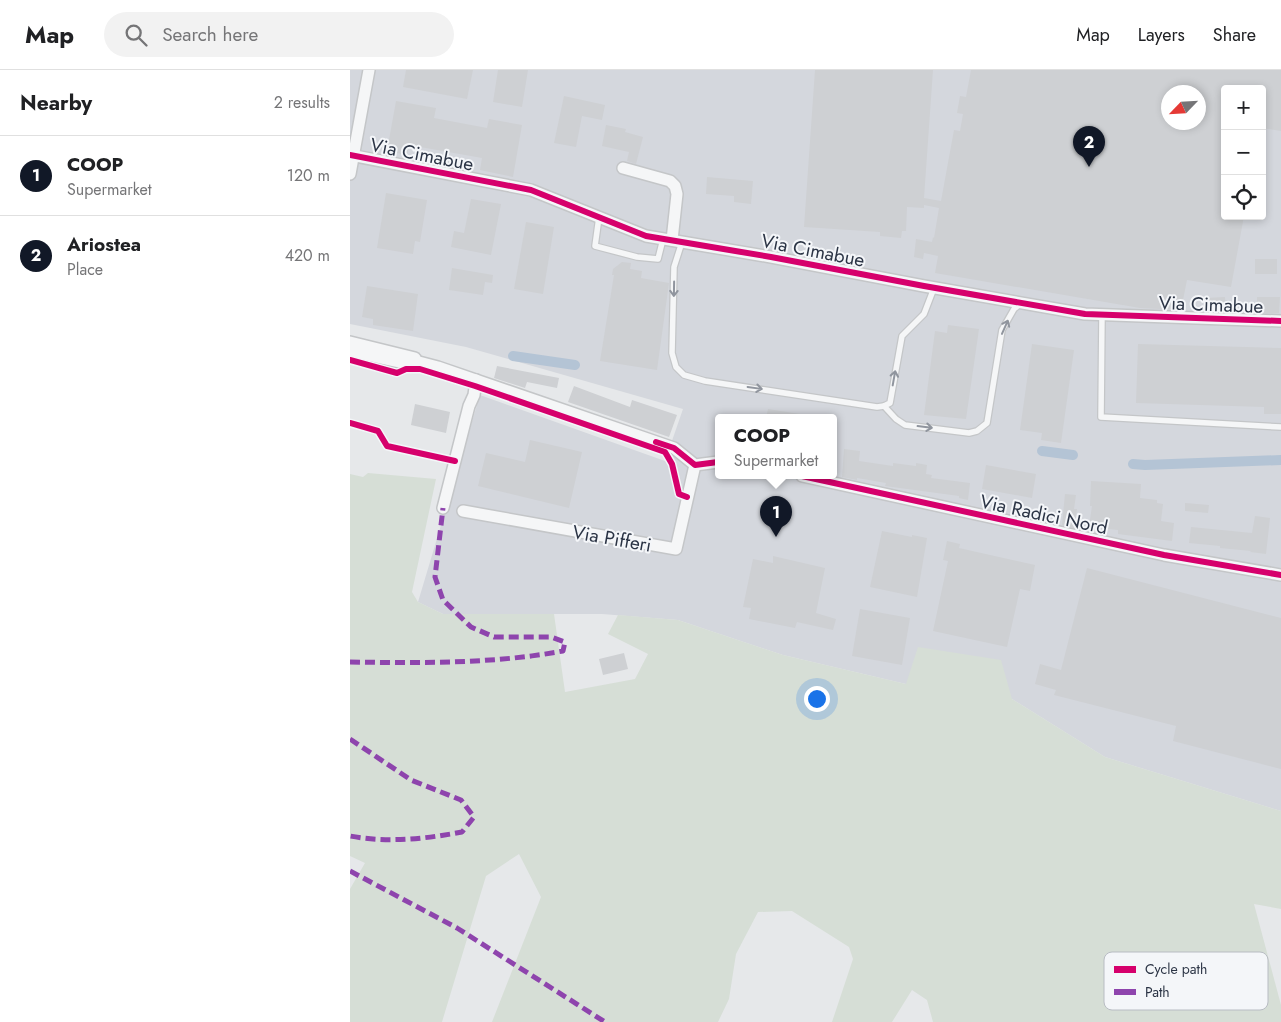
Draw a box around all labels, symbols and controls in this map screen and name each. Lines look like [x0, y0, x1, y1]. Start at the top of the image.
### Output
search box [104, 12, 454, 57]
text: Map [25, 17, 74, 52]
icon: search [122, 21, 150, 49]
text: Search here [162, 21, 258, 48]
text: Map [1076, 22, 1110, 48]
text: Layers [1138, 22, 1185, 48]
text: Share [1213, 22, 1256, 48]
north arrow [1161, 85, 1206, 130]
map controls [1221, 85, 1266, 220]
button: + [1221, 85, 1266, 130]
text: Nearby [20, 88, 92, 118]
text: 2 results [274, 91, 330, 114]
pin: 2 [1073, 126, 1105, 167]
button: − [1221, 130, 1266, 175]
street label: Via Cimabue [368, 131, 476, 178]
text: COOP [67, 151, 123, 178]
text: 1 [32, 164, 40, 187]
text: 120 m [287, 164, 330, 187]
button: locate [1221, 175, 1266, 220]
text: Supermarket [67, 178, 152, 201]
street label: Via Cimabue [759, 227, 867, 274]
text: Ariostea [67, 231, 141, 258]
text: 2 [31, 244, 41, 267]
text: 420 m [285, 244, 330, 267]
text: Place [67, 258, 103, 281]
one-way arrow [669, 280, 679, 297]
street label: Via Cimabue [1158, 289, 1264, 320]
one-way arrow [1000, 320, 1010, 335]
one-way arrow [890, 370, 900, 386]
one-way arrow [747, 384, 763, 394]
popup [715, 414, 837, 479]
text: COOP [734, 422, 790, 449]
one-way arrow [917, 423, 933, 433]
text: Supermarket [734, 449, 818, 472]
street label: Via Radici Nord [977, 488, 1110, 541]
pin: 1 [760, 496, 792, 537]
street label: Via Pifferi [570, 518, 654, 559]
your location [804, 686, 830, 712]
legend [1104, 952, 1268, 1010]
text: Cycle path [1145, 959, 1207, 979]
text: Path [1145, 982, 1170, 1002]

